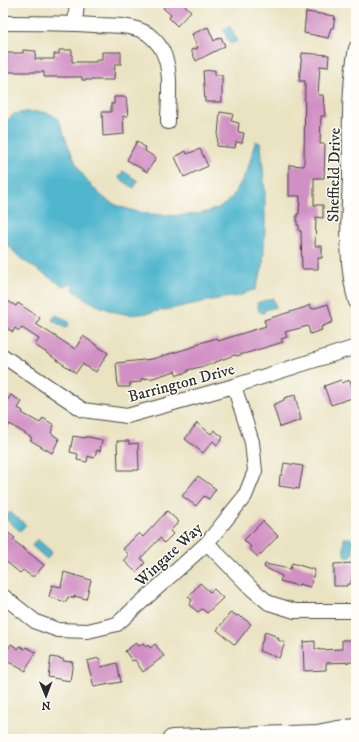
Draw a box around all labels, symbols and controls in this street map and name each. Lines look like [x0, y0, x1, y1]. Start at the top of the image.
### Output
street label: Sheffield Drive [323, 127, 345, 222]
street label: Barrington Drive [126, 359, 237, 407]
street label: Wingate Way [130, 518, 207, 592]
north arrow [26, 676, 66, 716]
text: N [42, 698, 51, 712]

